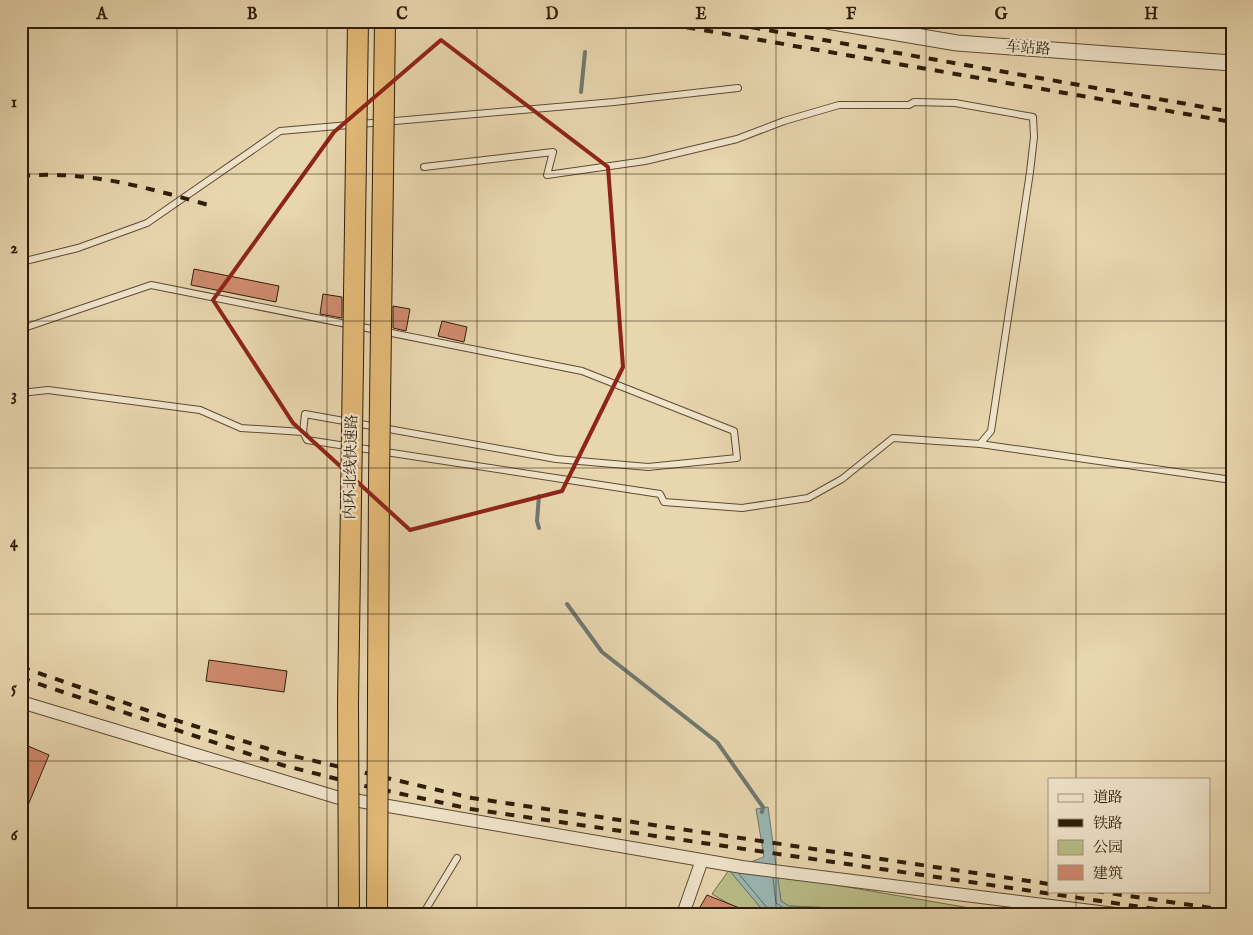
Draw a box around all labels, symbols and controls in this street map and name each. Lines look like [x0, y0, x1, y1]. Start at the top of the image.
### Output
text: A [96, 5, 109, 25]
text: B [247, 5, 258, 25]
text: C [396, 5, 408, 25]
text: D [546, 5, 559, 25]
text: E [695, 5, 707, 25]
text: F [846, 5, 857, 25]
text: G [995, 5, 1008, 25]
text: H [1144, 5, 1158, 25]
street label: 车站路 [1005, 37, 1051, 59]
text: 1 [11, 93, 17, 113]
text: 2 [10, 239, 18, 259]
text: 3 [11, 386, 17, 406]
street label: 内环北线快速路 [341, 414, 361, 520]
text: 4 [10, 533, 19, 553]
text: 5 [11, 679, 17, 699]
legend [1048, 778, 1210, 892]
text: 道路 [1093, 788, 1123, 807]
text: 铁路 [1093, 814, 1123, 833]
text: 6 [11, 826, 19, 846]
text: 公园 [1093, 838, 1123, 857]
text: 建筑 [1093, 864, 1123, 883]

